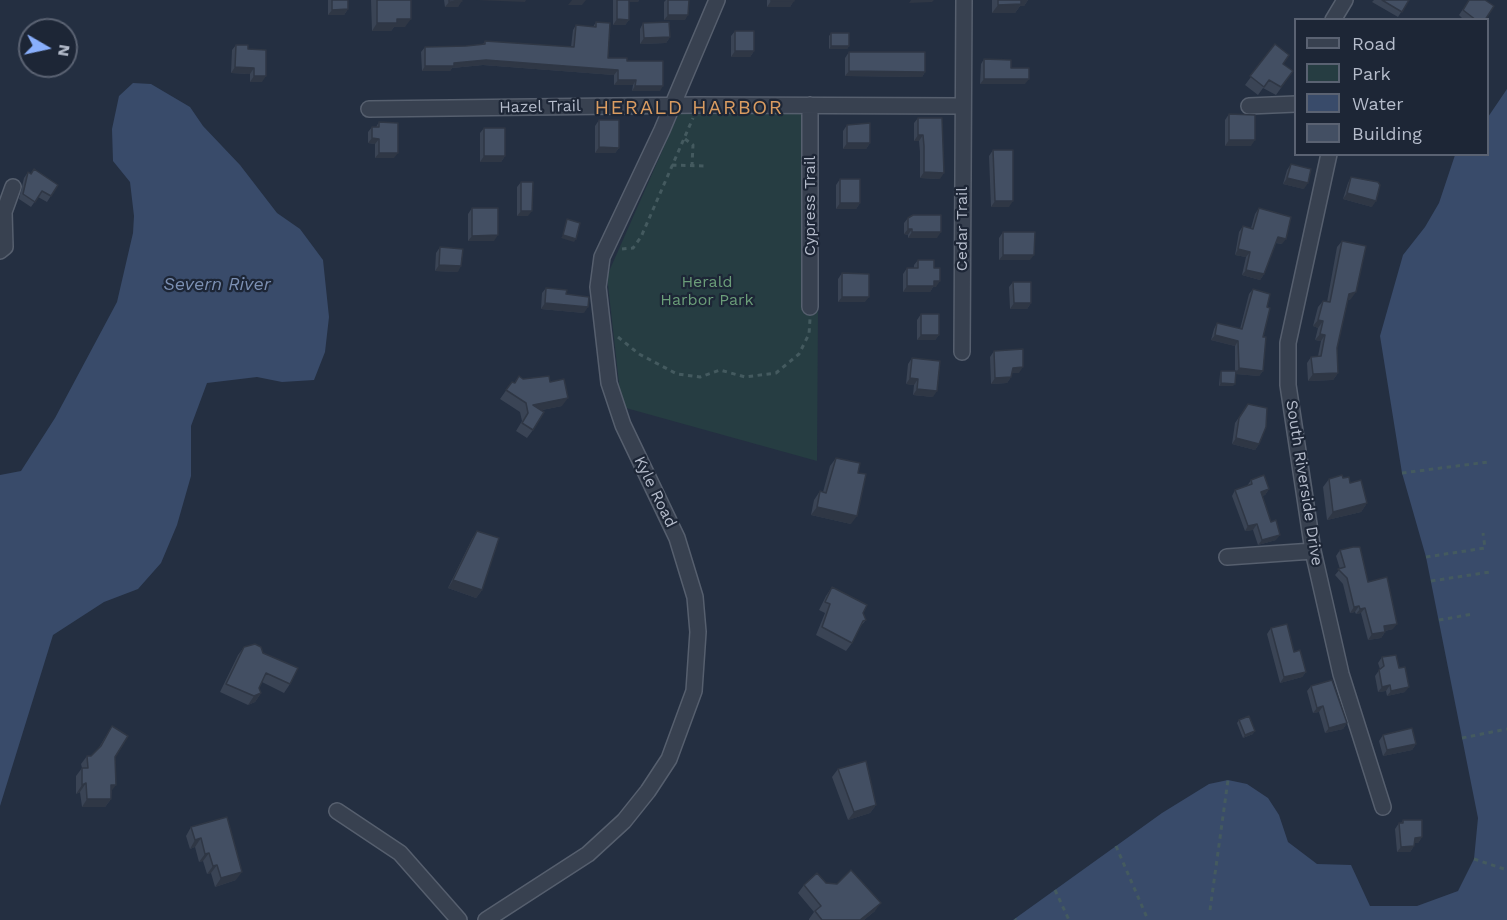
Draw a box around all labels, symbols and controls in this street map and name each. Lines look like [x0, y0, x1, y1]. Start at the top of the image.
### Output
north arrow [18, 18, 78, 78]
legend [1294, 18, 1489, 156]
text: Road [1352, 33, 1396, 54]
text: N [54, 43, 75, 58]
text: Park [1352, 63, 1391, 84]
text: Water [1352, 93, 1404, 114]
district label: HERALD HARBOR [594, 96, 784, 120]
street label: Hazel Trail [499, 97, 581, 117]
text: Building [1352, 123, 1422, 144]
street label: Cypress Trail [800, 156, 820, 256]
street label: Cedar Trail [952, 187, 972, 271]
park label: Herald Harbor Park [660, 272, 754, 310]
water label: Severn River [163, 274, 271, 296]
street label: South Riverside Drive [1281, 399, 1327, 567]
street label: Kyle Road [630, 453, 680, 531]

